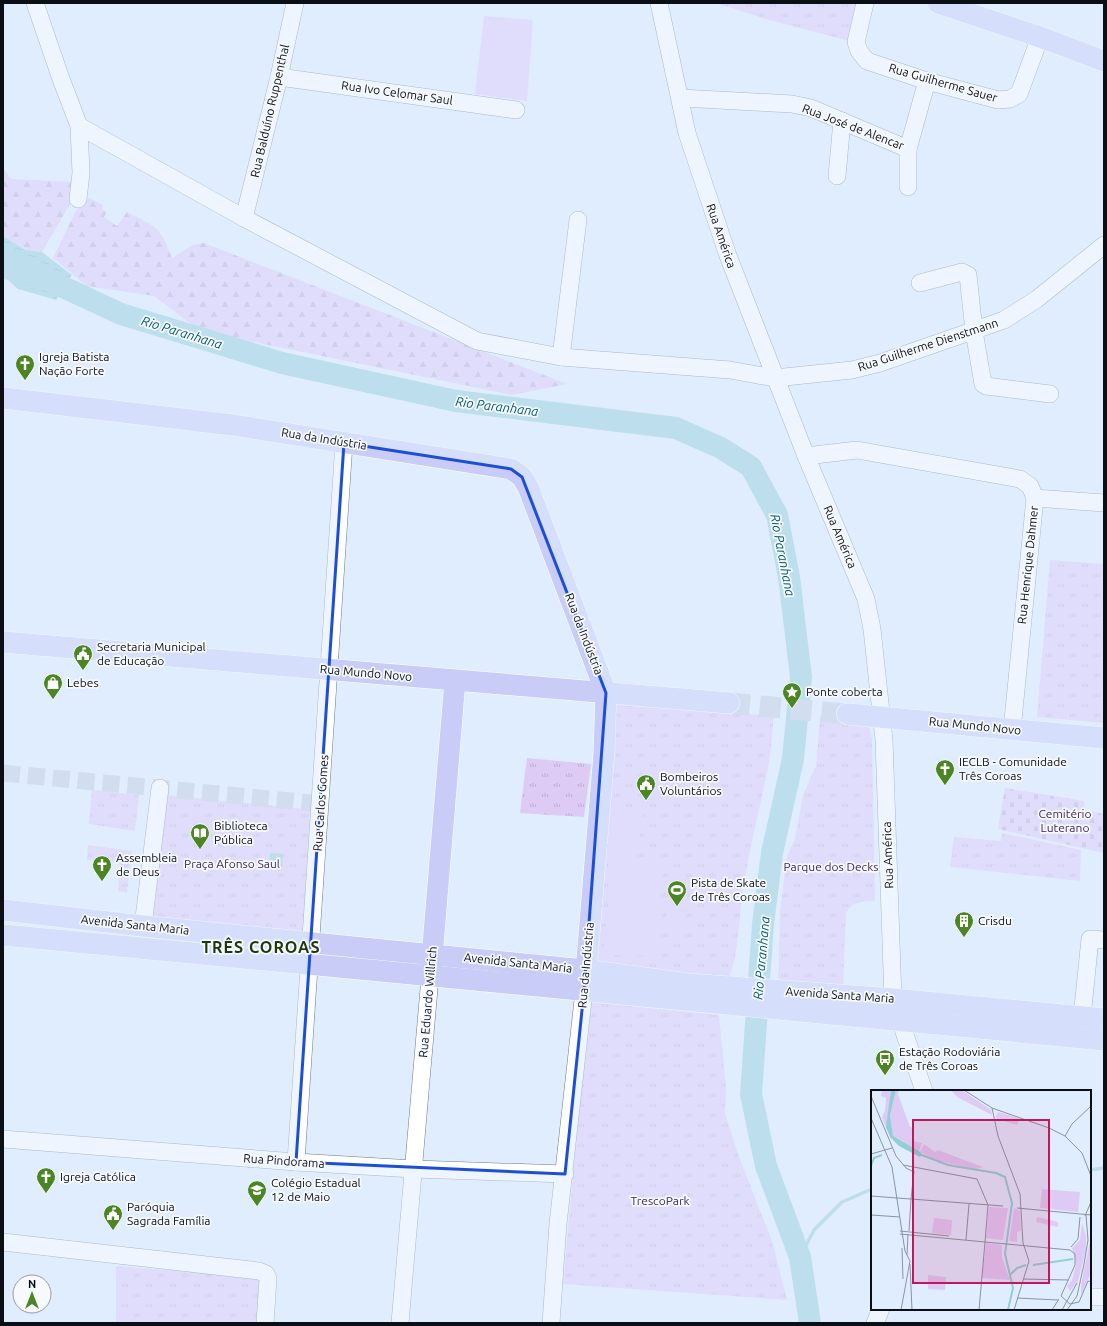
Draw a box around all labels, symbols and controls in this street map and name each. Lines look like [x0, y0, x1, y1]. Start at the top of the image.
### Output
street label: Rua Balduíno Ruppenthal [248, 43, 291, 179]
street label: Rua Guilherme Sauer [887, 61, 999, 104]
street label: Rua Ivo Celomar Saul [341, 78, 454, 107]
street label: Rua José de Alencar [801, 101, 906, 152]
street label: Rua América [704, 202, 739, 270]
water label: Rio Paranhana [140, 313, 224, 351]
street label: Rua Guilherme Dienstmann [856, 316, 1000, 373]
place label: Igreja Batista Nação Forte [39, 350, 109, 377]
church icon: Igreja Batista Nação Forte [14, 353, 36, 381]
water label: Rio Paranhana [455, 394, 539, 418]
street label: Rua da Indústria [280, 425, 368, 452]
street label: Rua América [821, 503, 860, 570]
street label: Rua Henrique Dahmer [1015, 505, 1040, 625]
water label: Rio Paranhana [768, 513, 798, 597]
street label: Rua da Indústria [563, 591, 606, 677]
place label: Secretaria Municipal de Educação [97, 640, 206, 667]
public building icon: Secretaria Municipal de Educação [72, 643, 94, 671]
street label: Rua Mundo Novo [319, 662, 413, 683]
shop icon: Lebes [42, 672, 64, 700]
place label: Lebes [67, 676, 99, 689]
place icon: Ponte coberta [781, 681, 803, 709]
place label: Ponte coberta [806, 685, 883, 698]
street label: Rua Mundo Novo [928, 714, 1022, 737]
street label: Rua Carlos Gomes [311, 754, 330, 852]
place label: IECLB - Comunidade Três Coroas [959, 755, 1067, 782]
church icon: IECLB - Comunidade Três Coroas [934, 758, 956, 786]
place label: Bombeiros Voluntários [660, 770, 722, 797]
public building icon: Bombeiros Voluntários [635, 773, 657, 801]
park label: Cemitério Luterano [1038, 807, 1092, 834]
place label: Biblioteca Pública [214, 819, 268, 846]
street label: Rua América [880, 821, 895, 889]
library icon: Biblioteca Pública [189, 822, 211, 850]
place label: Assembleia de Deus [116, 851, 177, 878]
church icon: Assembleia de Deus [91, 854, 113, 882]
park label: Praça Afonso Saul [184, 857, 280, 870]
park label: Parque dos Decks [784, 860, 878, 873]
place label: Pista de Skate de Três Coroas [691, 876, 770, 903]
sports icon: Pista de Skate de Três Coroas [666, 879, 688, 907]
building icon: Crisdu [953, 910, 975, 938]
street label: Avenida Santa Maria [80, 912, 190, 937]
place label: Crisdu [978, 914, 1012, 927]
water label: Rio Paranhana [750, 916, 772, 1000]
street label: Rua da Indústria [575, 921, 596, 1009]
district label: TRÊS COROAS [201, 936, 321, 956]
street label: Rua Eduardo Willrich [416, 946, 439, 1058]
street label: Avenida Santa Maria [463, 950, 573, 975]
street label: Avenida Santa Maria [785, 984, 895, 1005]
place label: Estação Rodoviária de Três Coroas [899, 1045, 1000, 1072]
bus stop icon: Estação Rodoviária de Três Coroas [874, 1048, 896, 1076]
inset map [871, 1090, 1091, 1310]
street label: Rua Pindorama [243, 1151, 325, 1170]
church icon: Igreja Católica [35, 1166, 57, 1194]
place label: Igreja Católica [60, 1170, 136, 1183]
place label: Colégio Estadual 12 de Maio [271, 1176, 361, 1203]
school or university icon: Colégio Estadual 12 de Maio [246, 1179, 268, 1207]
park label: TrescoPark [630, 1194, 690, 1207]
place label: Paróquia Sagrada Família [127, 1200, 211, 1227]
public building icon: Paróquia Sagrada Família [102, 1203, 124, 1231]
north arrow [12, 1274, 52, 1314]
text: N [28, 1278, 36, 1290]

